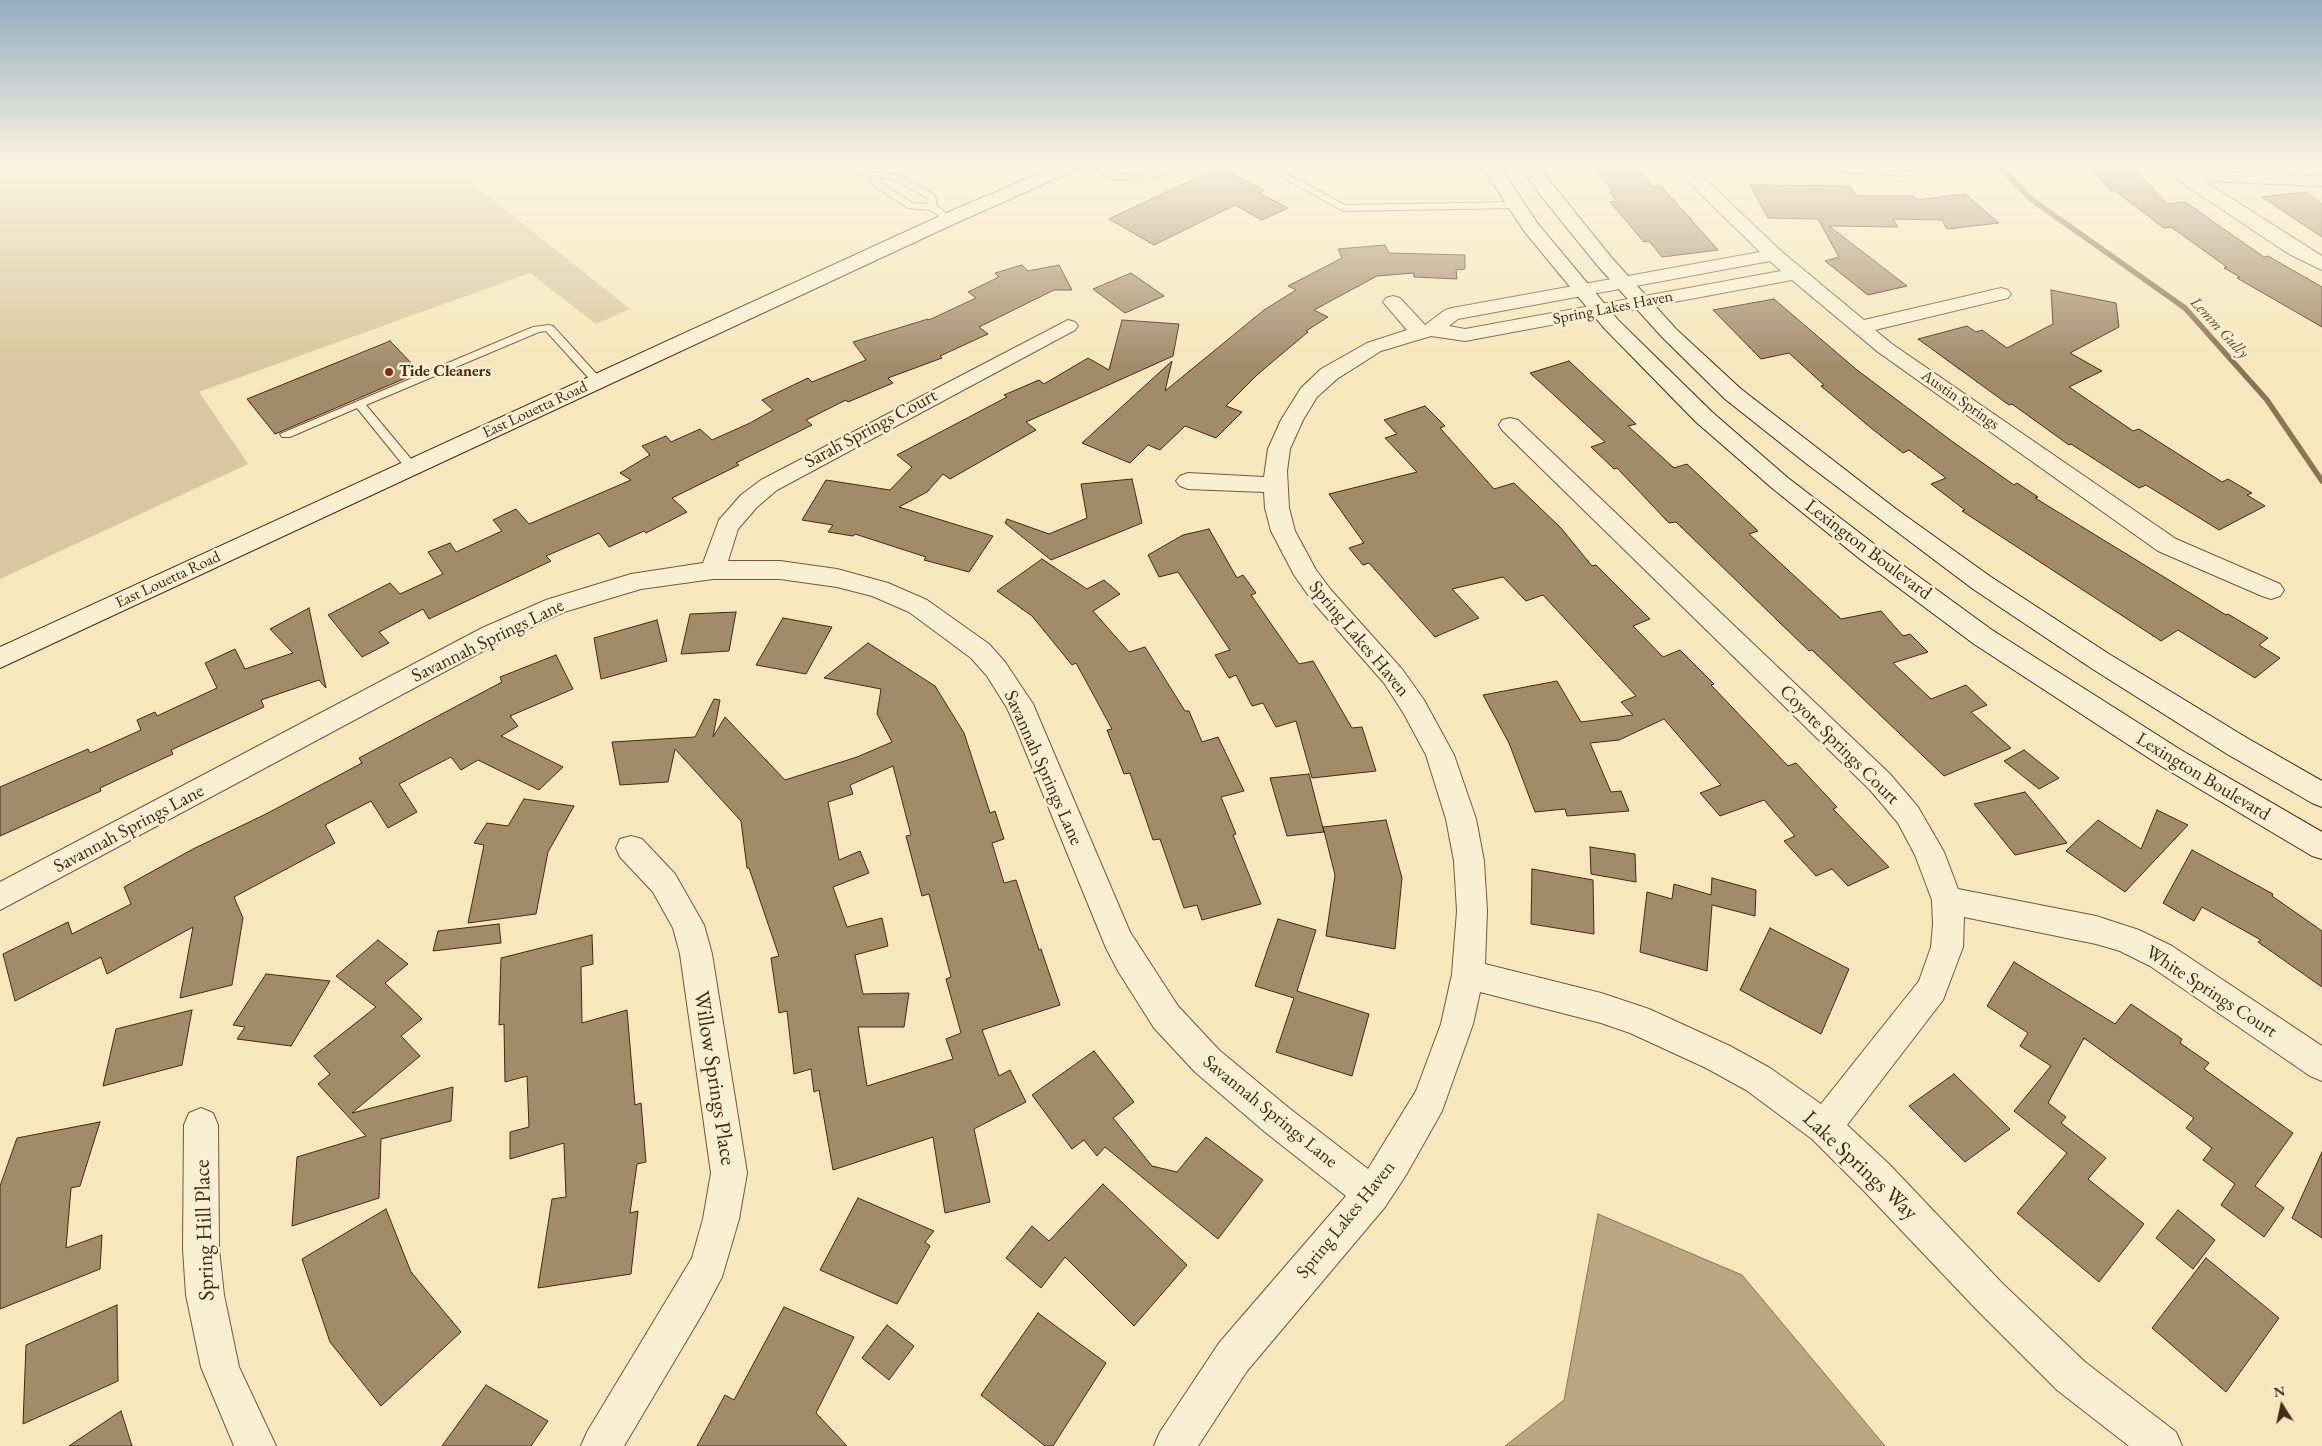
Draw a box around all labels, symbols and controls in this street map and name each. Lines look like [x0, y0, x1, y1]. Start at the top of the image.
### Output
street label: Spring Lakes Haven [1551, 287, 1675, 329]
water label: Lemm Gully [2186, 293, 2252, 363]
place label: Tide Cleaners [399, 362, 491, 382]
marker: Tide Cleaners [383, 366, 395, 378]
street label: Austin Springs [1917, 366, 2003, 434]
street label: East Louetta Road [480, 377, 590, 443]
street label: Sarah Springs Court [801, 384, 941, 474]
street label: Lexington Boulevard [1800, 495, 1936, 605]
street label: East Louetta Road [113, 547, 223, 613]
street label: Spring Lakes Haven [1304, 576, 1414, 702]
street label: Savannah Springs Lane [408, 594, 568, 688]
street label: Coyote Springs Court [1774, 680, 1904, 810]
street label: Savannah Springs Lane [999, 687, 1087, 849]
street label: Lexington Boulevard [2132, 728, 2274, 826]
street label: Savannah Springs Lane [50, 780, 208, 878]
street label: White Springs Court [2141, 941, 2281, 1043]
street label: Willow Springs Place [687, 989, 741, 1167]
street label: Savannah Springs Lane [1198, 1051, 1342, 1173]
street label: Lake Springs Way [1797, 1106, 1923, 1226]
street label: Spring Lakes Haven [1292, 1157, 1400, 1283]
street label: Spring Hill Place [189, 1159, 221, 1301]
north arrow [2257, 1381, 2307, 1431]
text: N [2272, 1381, 2287, 1401]

